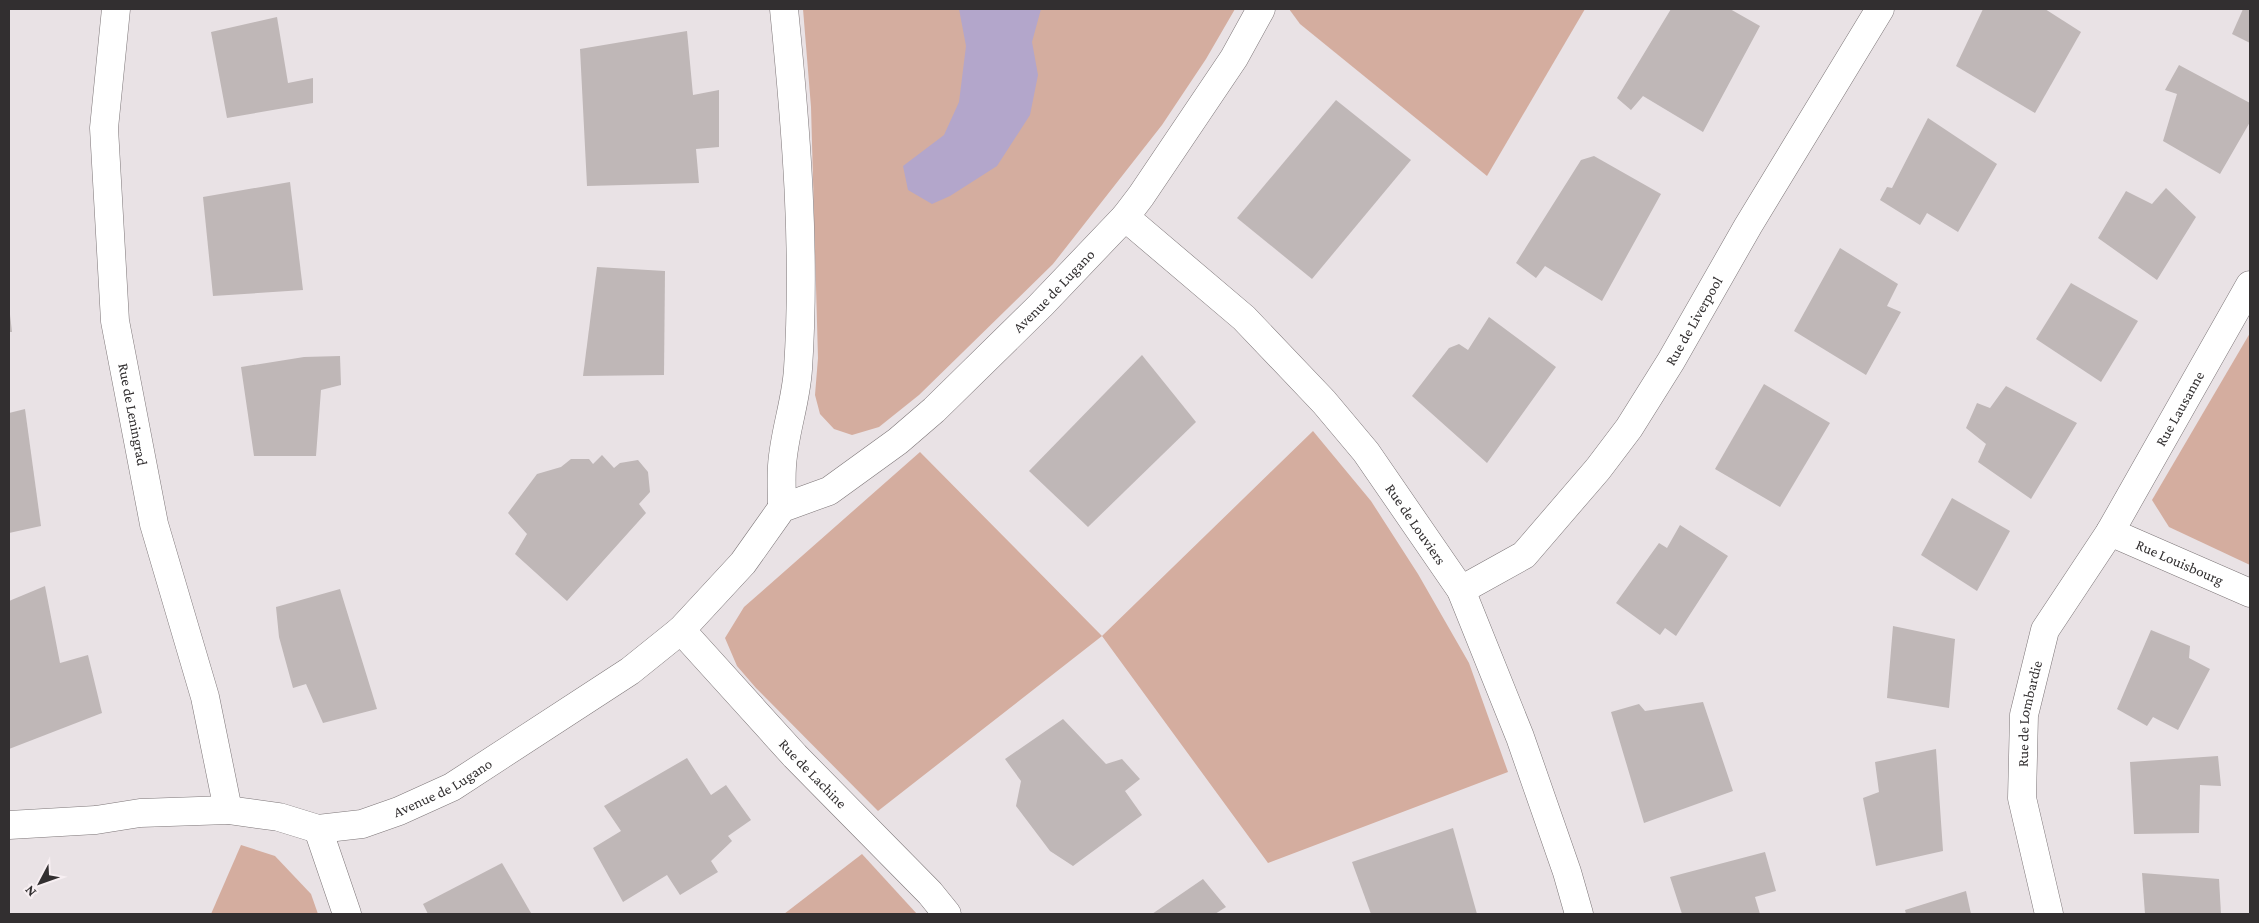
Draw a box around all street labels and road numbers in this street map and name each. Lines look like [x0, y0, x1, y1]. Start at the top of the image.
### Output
street label: Avenue de Lugano [1010, 246, 1098, 336]
street label: Rue de Liverpool [1662, 274, 1725, 368]
street label: Rue de Leningrad [115, 362, 151, 467]
street label: Rue Lausanne [2152, 368, 2208, 449]
street label: Rue de Louviers [1382, 481, 1449, 568]
street label: Rue Louisbourg [2134, 536, 2226, 589]
street label: Rue de Lombardie [2015, 658, 2045, 767]
street label: Rue de Lachine [776, 736, 850, 812]
street label: Avenue de Lugano [391, 755, 495, 820]

